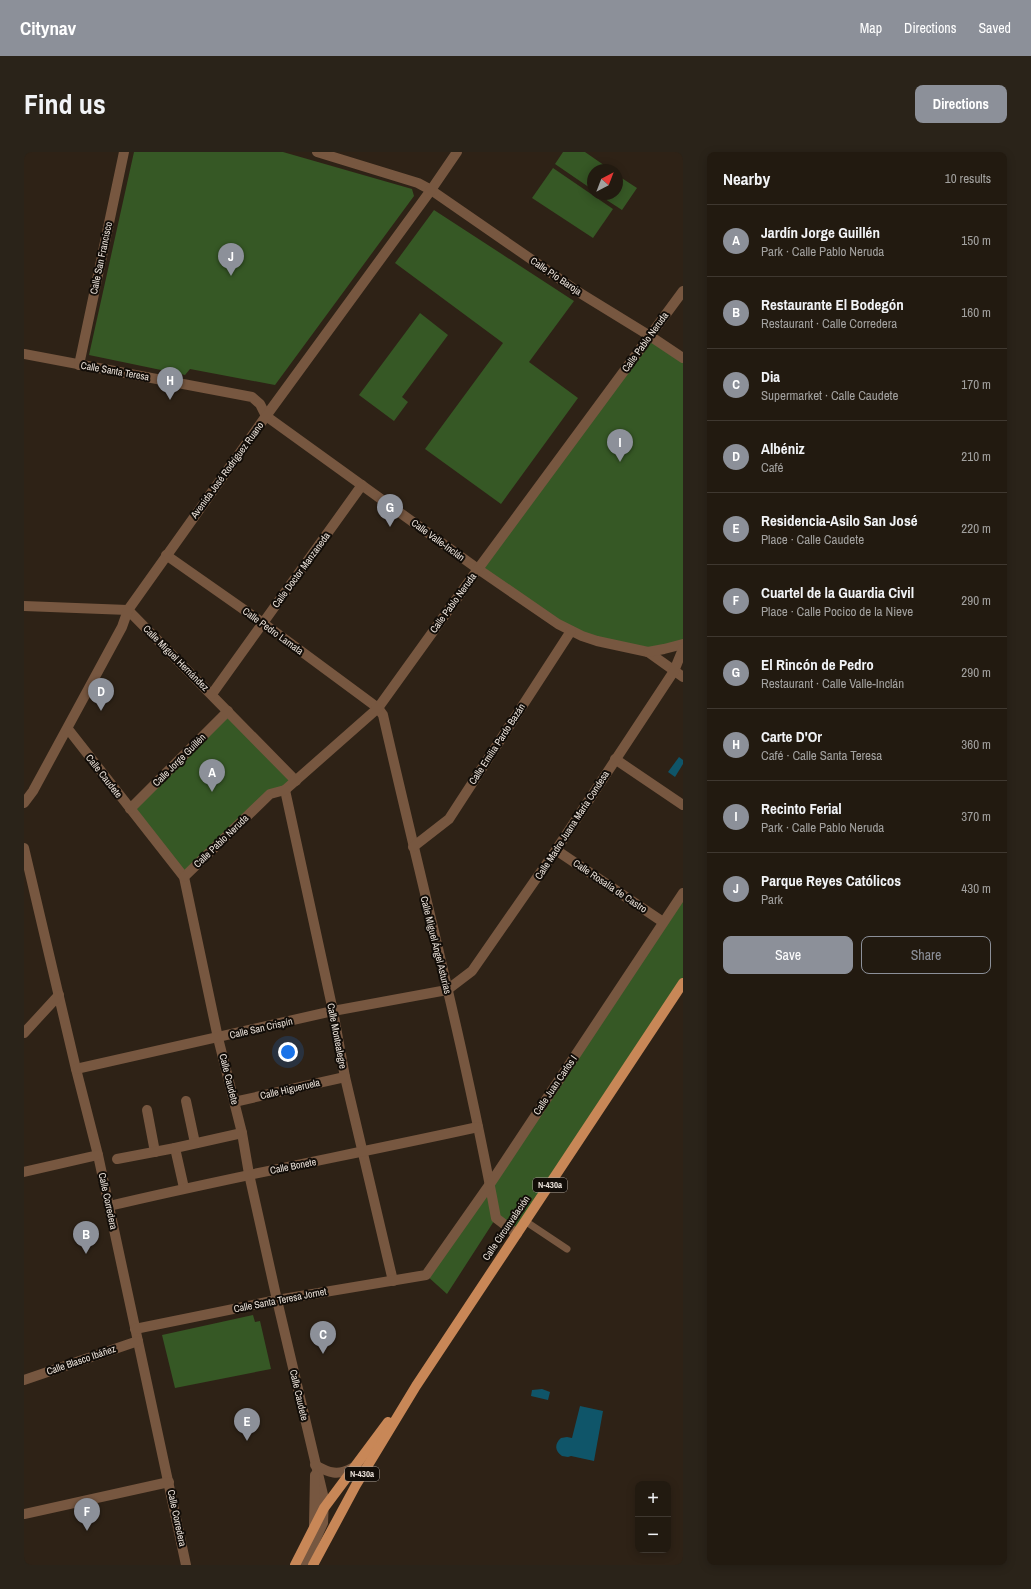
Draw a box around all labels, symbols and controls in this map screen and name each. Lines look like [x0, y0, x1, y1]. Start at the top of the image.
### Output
text: Citynav [20, 15, 76, 41]
text: Map [860, 19, 882, 37]
text: Directions [904, 19, 956, 37]
text: Saved [978, 19, 1011, 37]
text: Find us [24, 85, 106, 123]
button: Directions [915, 85, 1007, 123]
north arrow [587, 164, 623, 200]
text: Nearby [723, 167, 770, 190]
text: 10 results [945, 170, 991, 187]
street label: Calle San Francisco [87, 220, 115, 295]
text: Jardín Jorge Guillén [761, 222, 880, 243]
text: A [732, 232, 740, 249]
text: 150 m [961, 232, 991, 249]
pin: J [218, 243, 244, 276]
text: Park · Calle Pablo Neruda [761, 243, 884, 260]
street label: Calle Pío Baroja [528, 254, 585, 298]
text: Restaurante El Bodegón [761, 294, 904, 315]
text: B [732, 304, 740, 321]
text: 160 m [961, 304, 991, 321]
street label: Calle Pablo Neruda [619, 309, 671, 375]
text: Restaurant · Calle Corredera [761, 315, 897, 332]
street label: Calle Santa Teresa [80, 359, 151, 383]
text: Dia [761, 366, 780, 387]
pin: H [157, 367, 183, 400]
text: C [732, 376, 740, 393]
text: 170 m [961, 376, 991, 393]
text: Supermarket · Calle Caudete [761, 387, 898, 404]
street label: Avenida José Rodríguez Ruano [187, 419, 267, 522]
pin: I [607, 429, 633, 462]
text: Albéniz [761, 438, 805, 459]
text: D [732, 448, 740, 465]
text: 210 m [961, 448, 991, 465]
text: Café [761, 459, 784, 476]
pin: G [377, 494, 403, 527]
text: Residencia-Asilo San José [761, 510, 918, 531]
street label: Calle Valle-Inclán [409, 516, 467, 564]
text: E [732, 520, 740, 537]
text: 220 m [961, 520, 991, 537]
street label: Calle Doctor Manzaneda [269, 529, 333, 610]
text: Place · Calle Caudete [761, 531, 864, 548]
street label: Calle Pablo Neruda [427, 570, 479, 636]
text: Cuartel de la Guardia Civil [761, 582, 914, 603]
text: F [733, 592, 739, 609]
text: 290 m [961, 592, 991, 609]
text: Place · Calle Pocico de la Nieve [761, 603, 913, 620]
street label: Calle Pedro Lamata [240, 604, 306, 658]
street label: Calle Miguel Hernández [140, 622, 212, 694]
text: El Rincón de Pedro [761, 654, 874, 675]
text: G [732, 664, 740, 681]
text: 290 m [961, 664, 991, 681]
text: Restaurant · Calle Valle-Inclán [761, 675, 904, 692]
pin: D [88, 678, 114, 711]
street label: Calle Emilia Pardo Bazán [466, 701, 528, 787]
text: Carte D'Or [761, 726, 822, 747]
street label: Calle Jorge Guillén [150, 731, 208, 789]
text: H [732, 736, 740, 753]
text: 360 m [961, 736, 991, 753]
text: Café · Calle Santa Teresa [761, 747, 882, 764]
street label: Calle Caudete [83, 752, 125, 801]
pin: A [199, 759, 225, 792]
street label: Calle Madre Juana María Condesa [532, 768, 612, 882]
text: Recinto Ferial [761, 798, 842, 819]
text: I [735, 808, 737, 825]
text: 370 m [961, 808, 991, 825]
street label: Calle Pablo Neruda [191, 811, 251, 870]
text: Park · Calle Pablo Neruda [761, 819, 884, 836]
street label: Calle Rosalía de Castro [570, 856, 650, 916]
text: Parque Reyes Católicos [761, 870, 901, 891]
text: J [733, 880, 739, 897]
text: 430 m [961, 880, 991, 897]
text: Park [761, 891, 783, 908]
street label: Calle Miguel Ángel Asturias [418, 895, 454, 995]
button: Save [723, 936, 853, 974]
button: Share [861, 936, 991, 974]
street label: Calle Montealegre [324, 1002, 350, 1070]
street label: Calle San Crispín [228, 1014, 294, 1042]
your location [278, 1042, 298, 1062]
street label: Calle Caudete [216, 1052, 242, 1106]
street label: Calle Juan Carlos I [530, 1053, 580, 1117]
street label: Calle Higueruela [259, 1076, 322, 1102]
street label: Calle Bonete [269, 1155, 318, 1177]
street label: Calle Corredera [96, 1171, 120, 1231]
road number: N-430a [533, 1178, 567, 1192]
street label: Calle Circunvalación [479, 1193, 533, 1263]
pin: B [73, 1221, 99, 1254]
street label: Calle Santa Teresa Jornet [233, 1284, 328, 1315]
pin: C [310, 1321, 336, 1354]
street label: Calle Blasco Ibáñez [45, 1342, 117, 1378]
street label: Calle Caudete [287, 1368, 311, 1422]
pin: E [234, 1408, 260, 1441]
road number: N-430a [345, 1467, 379, 1481]
map controls [635, 1481, 671, 1553]
button: + [635, 1481, 671, 1517]
street label: Calle Corredera [165, 1488, 189, 1548]
pin: F [74, 1498, 100, 1531]
button: − [635, 1517, 671, 1553]

